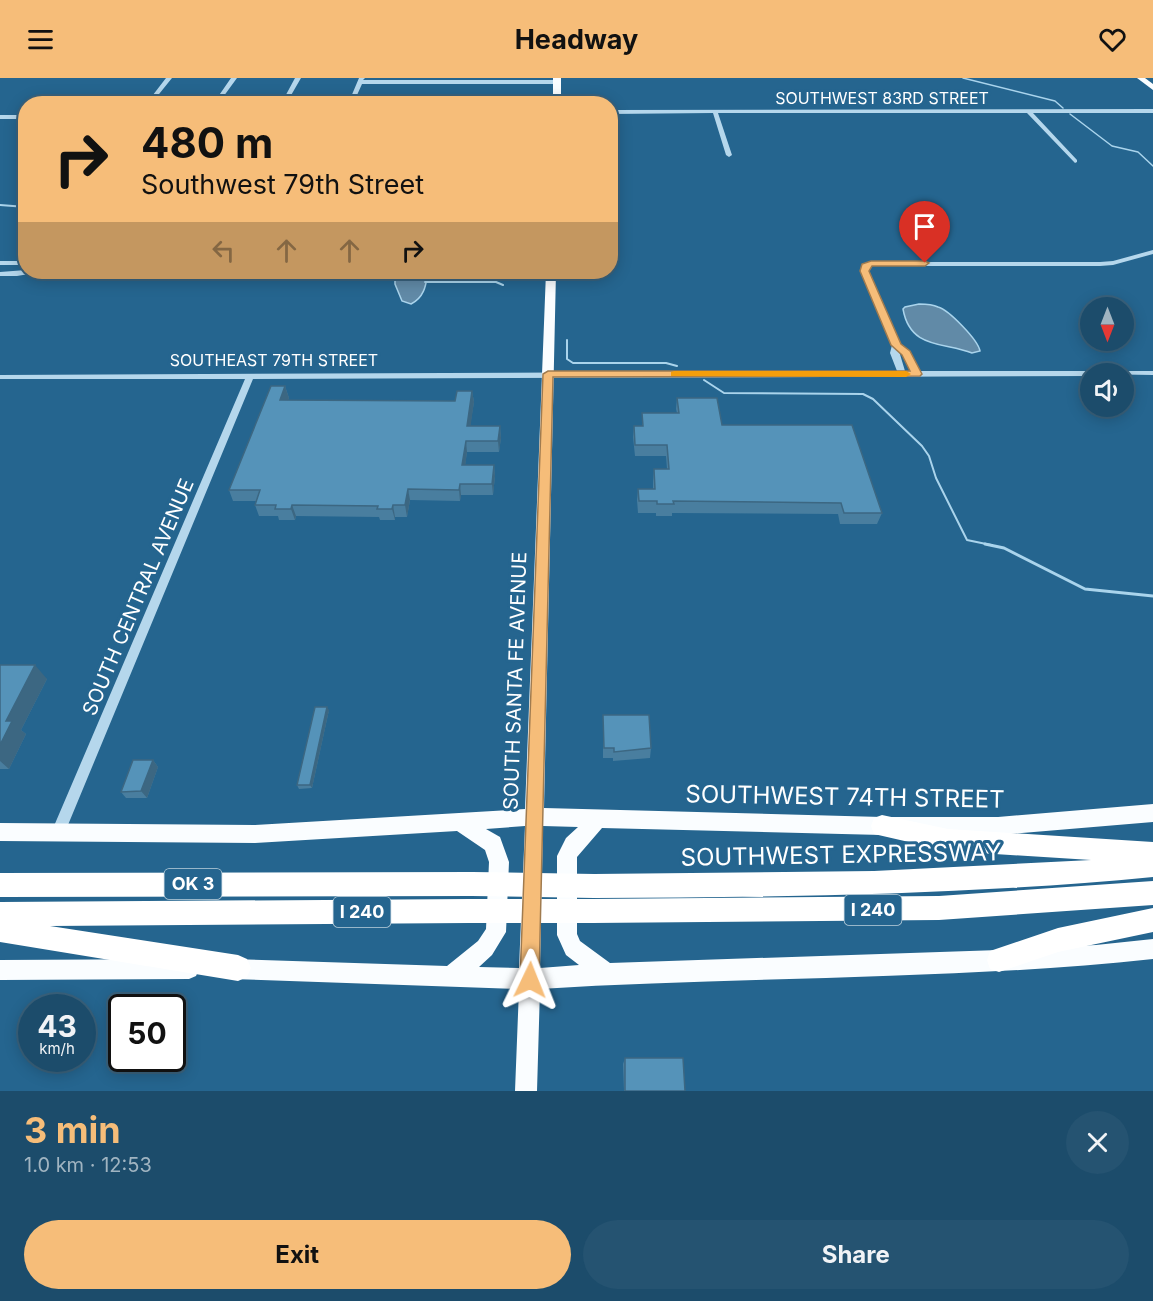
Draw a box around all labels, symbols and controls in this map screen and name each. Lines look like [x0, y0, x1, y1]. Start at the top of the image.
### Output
icon: menu [24, 23, 57, 56]
text: Headway [515, 23, 638, 56]
icon: heart [1096, 23, 1129, 56]
street label: SOUTHWEST 83RD STREET [775, 88, 989, 108]
text: 480 m [141, 117, 273, 168]
icon: right [42, 120, 120, 198]
text: Southwest 79th Street [141, 168, 424, 201]
pin [899, 201, 950, 263]
icon: arrive [908, 210, 941, 243]
icon: left [207, 234, 240, 267]
icon: ahead [270, 234, 303, 267]
icon: ahead [333, 234, 366, 267]
icon: right [396, 234, 429, 267]
north arrow [1080, 297, 1134, 351]
map controls [1080, 297, 1134, 417]
street label: SOUTHEAST 79TH STREET [170, 350, 378, 370]
button: sound [1080, 363, 1134, 417]
street label: SOUTH CENTRAL AVENUE [77, 475, 199, 719]
street label: SOUTH SANTA FE AVENUE [498, 551, 532, 811]
street label: SOUTHWEST 74TH STREET [685, 779, 1005, 814]
street label: SOUTHWEST EXPRESSWAY [680, 837, 1002, 872]
road number: OK 3 [164, 869, 222, 899]
road number: I 240 [844, 895, 902, 925]
road number: I 240 [334, 897, 391, 927]
position arrow [498, 948, 562, 1012]
speed limit sign: 50 [108, 994, 186, 1072]
text: 43 [37, 1008, 77, 1044]
text: km/h [39, 1039, 75, 1058]
text: 3 min [24, 1108, 121, 1152]
button: close [1066, 1111, 1129, 1174]
text: 1.0 km · 12:53 [24, 1153, 152, 1177]
button: Exit [24, 1220, 571, 1289]
button: Share [583, 1220, 1129, 1289]

